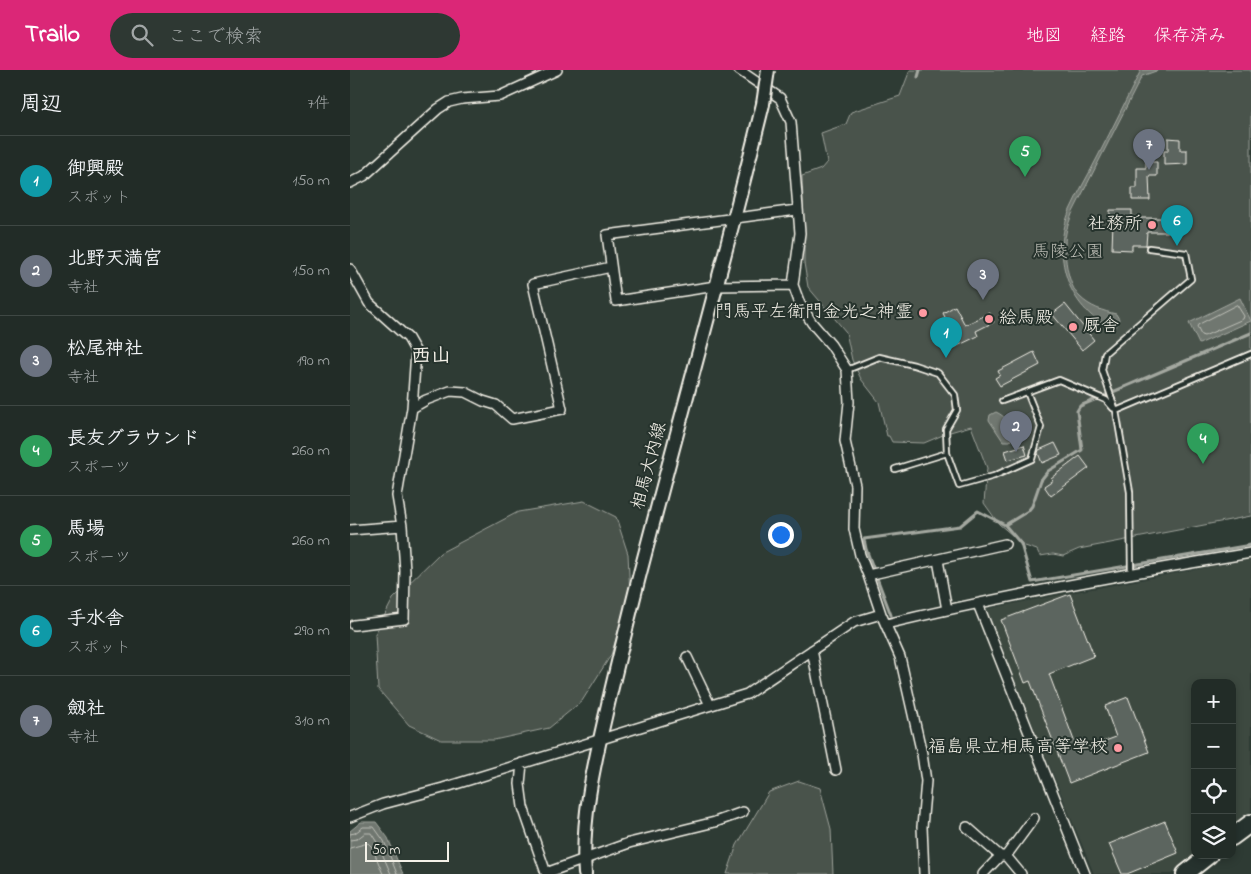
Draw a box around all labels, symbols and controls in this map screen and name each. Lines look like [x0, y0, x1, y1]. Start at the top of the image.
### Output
search box [110, 13, 460, 58]
text: Trailo [25, 18, 80, 53]
icon: search [128, 21, 156, 49]
text: ここで検索 [168, 24, 263, 51]
text: 地図 [1026, 24, 1062, 50]
text: 経路 [1090, 24, 1126, 50]
text: 保存済み [1154, 24, 1226, 50]
text: 周辺 [20, 90, 62, 120]
text: 7件 [307, 92, 330, 116]
pin: 7 [1133, 129, 1165, 170]
pin: 5 [1009, 136, 1041, 177]
text: 御興殿 [67, 156, 124, 183]
text: 1 [33, 169, 39, 193]
text: 150 m [292, 169, 330, 193]
text: スポット [67, 186, 131, 210]
pin: 6 [1161, 205, 1193, 246]
place label: 社務所 [1088, 212, 1142, 238]
marker: 社務所 [1146, 219, 1158, 231]
park label: 馬陵公園 [1032, 240, 1104, 266]
text: 北野天満宮 [67, 246, 162, 273]
text: 2 [32, 259, 40, 283]
text: 150 m [292, 259, 330, 283]
pin: 3 [967, 259, 999, 300]
text: 寺社 [67, 276, 99, 300]
place label: 門馬平左衛門金光之神霊 [715, 300, 913, 326]
place label: 絵馬殿 [999, 306, 1053, 332]
marker: 門馬平左衛門金光之神霊 [917, 307, 929, 319]
marker: 絵馬殿 [983, 313, 995, 325]
place label: 厩舎 [1083, 314, 1119, 340]
pin: 1 [930, 317, 962, 358]
marker: 厩舎 [1067, 321, 1079, 333]
text: 松尾神社 [67, 336, 143, 363]
district label: 西山 [411, 343, 451, 372]
text: 3 [33, 349, 39, 373]
text: 190 m [297, 349, 330, 373]
text: 寺社 [67, 366, 99, 390]
pin: 2 [1000, 411, 1032, 452]
street label: 相馬大内線 [626, 419, 674, 513]
pin: 4 [1187, 423, 1219, 464]
text: 長友グラウンド [67, 426, 200, 453]
text: 4 [33, 439, 39, 463]
text: 260 m [292, 439, 330, 463]
text: スポーツ [67, 456, 131, 480]
text: 馬場 [67, 516, 105, 543]
your location [768, 522, 794, 548]
text: 5 [31, 529, 41, 553]
text: 260 m [292, 529, 330, 553]
text: スポーツ [67, 546, 131, 570]
text: 手水舎 [67, 606, 124, 633]
text: 6 [32, 619, 40, 643]
text: 290 m [294, 619, 330, 643]
text: スポット [67, 636, 131, 660]
map controls [1191, 679, 1236, 859]
button: + [1191, 679, 1236, 724]
text: 劔社 [67, 696, 105, 723]
text: 7 [33, 709, 39, 733]
text: 310 m [295, 709, 330, 733]
button: − [1191, 724, 1236, 769]
text: 寺社 [67, 726, 99, 750]
place label: 福島県立相馬高等学校 [928, 735, 1108, 761]
marker: 福島県立相馬高等学校 [1112, 742, 1124, 754]
button: locate [1191, 769, 1236, 814]
button: layers [1191, 814, 1236, 859]
scale bar [365, 839, 449, 862]
text: 50 m [372, 840, 400, 861]

